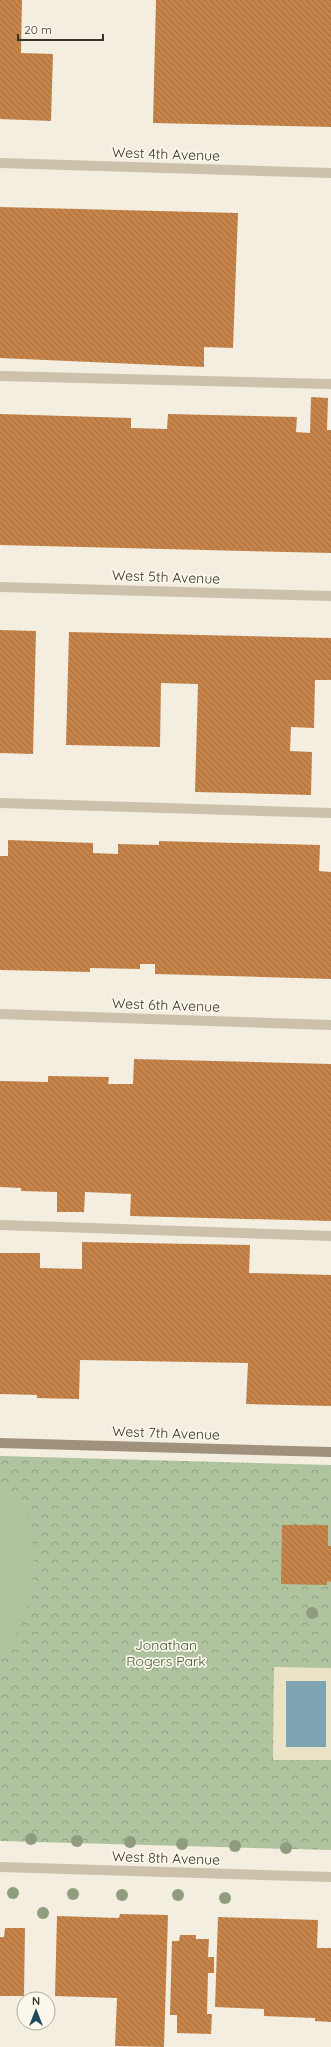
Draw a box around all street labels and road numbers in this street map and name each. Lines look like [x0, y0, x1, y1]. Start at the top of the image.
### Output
street label: West 4th Avenue [112, 143, 220, 165]
street label: West 5th Avenue [112, 566, 221, 588]
street label: West 6th Avenue [112, 994, 221, 1016]
street label: West 7th Avenue [112, 1422, 220, 1444]
street label: West 8th Avenue [112, 1847, 221, 1869]

